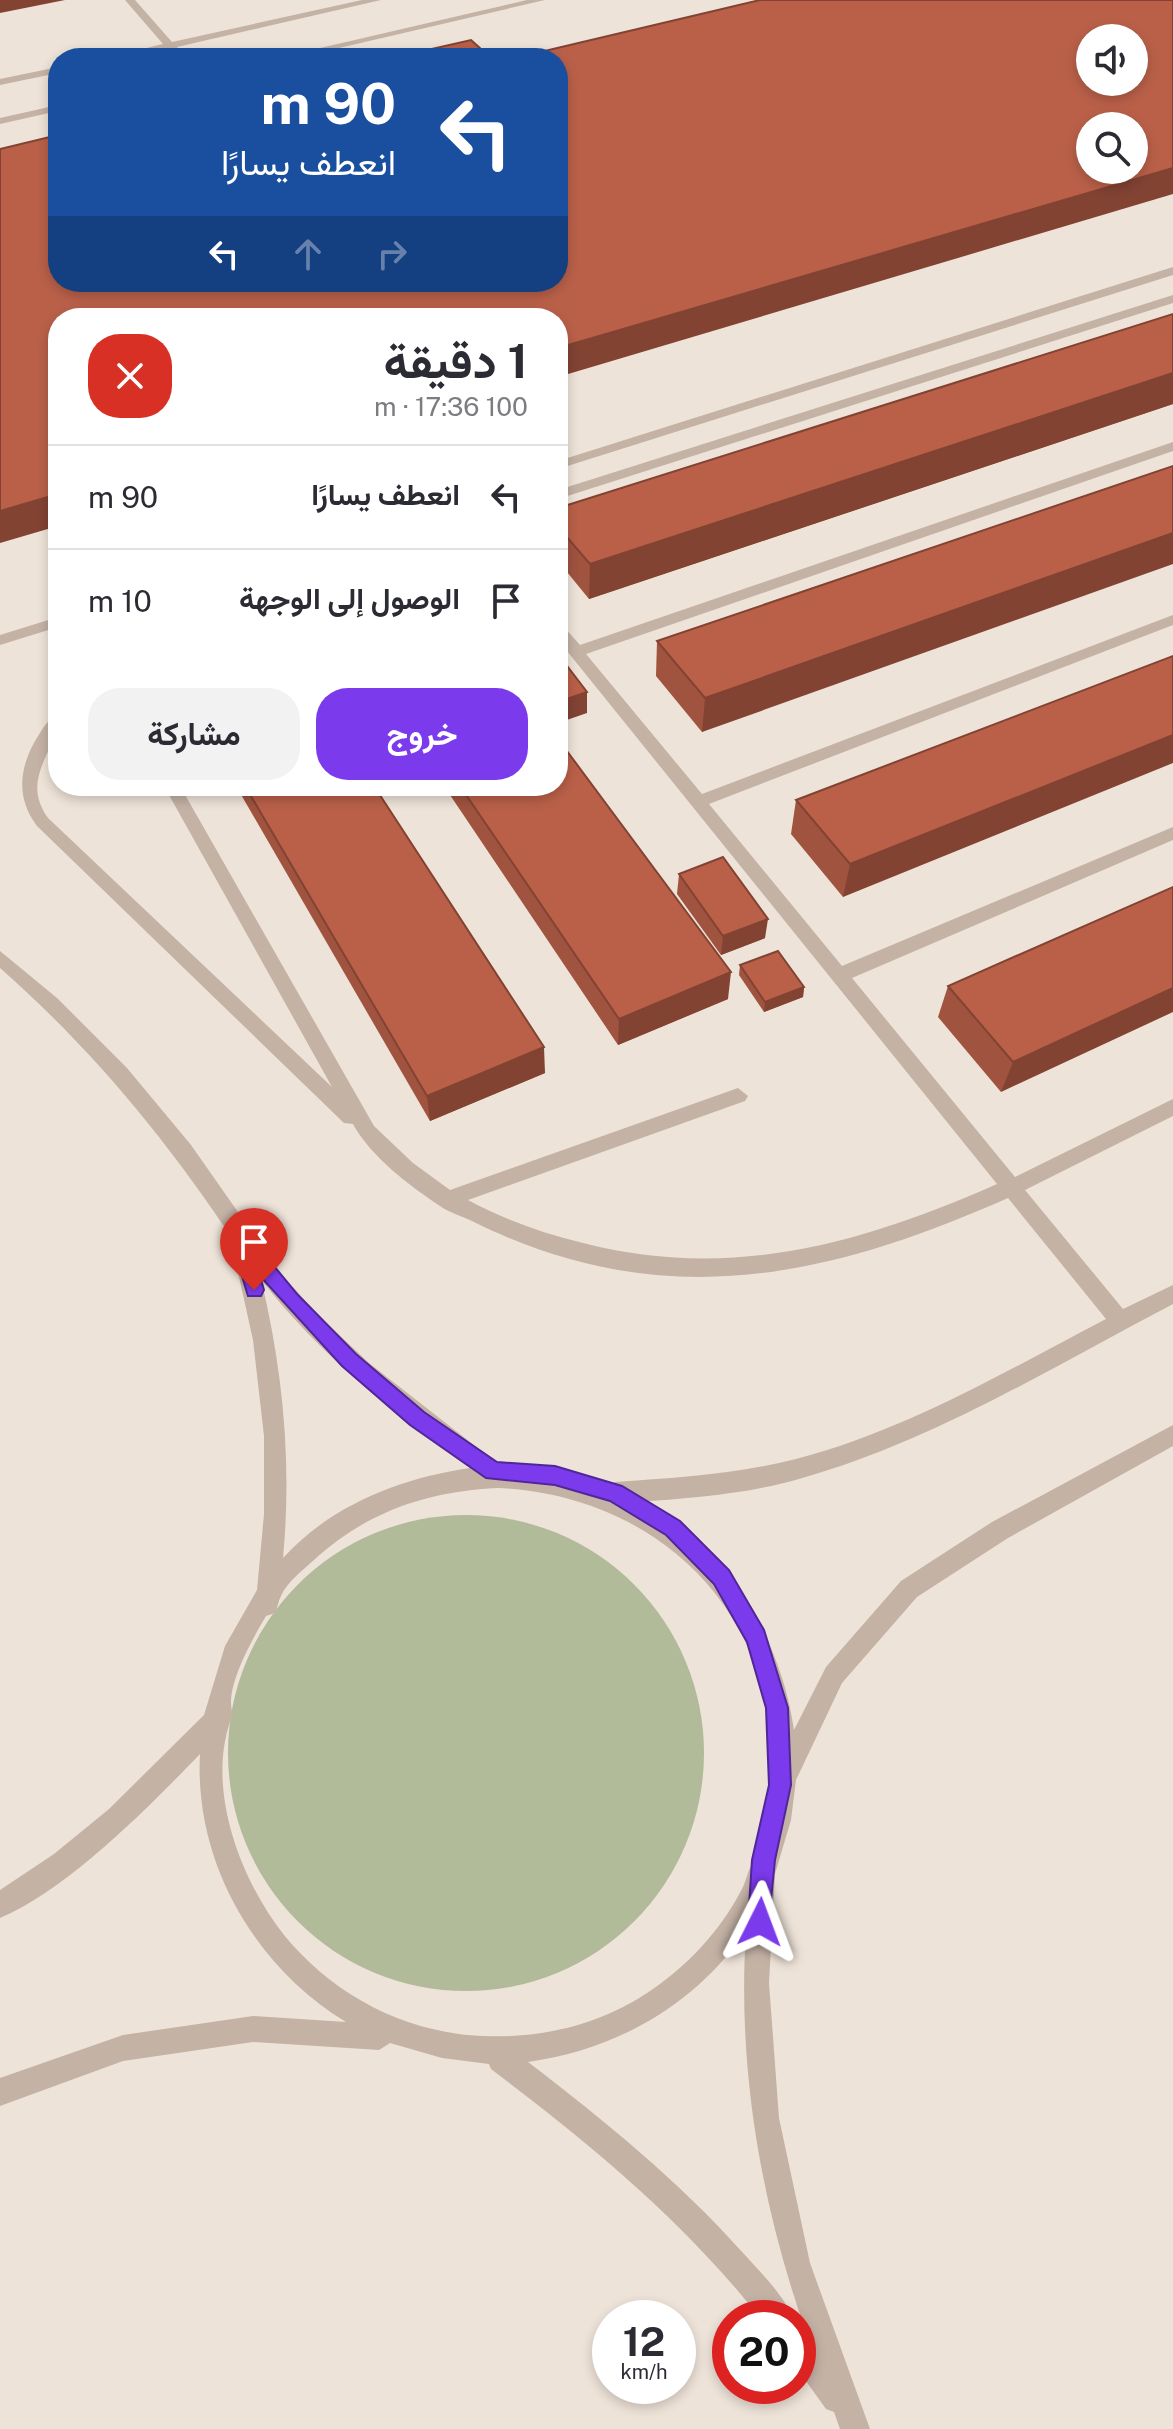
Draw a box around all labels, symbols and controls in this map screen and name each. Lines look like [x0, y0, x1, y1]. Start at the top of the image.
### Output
map controls [1076, 24, 1148, 184]
button: sound [1076, 24, 1148, 96]
text: 90 m [260, 71, 396, 137]
icon: left [424, 80, 528, 184]
button: search [1076, 112, 1148, 184]
text: انعطف يسارًا [221, 141, 396, 183]
icon: left [202, 232, 246, 276]
icon: ahead [286, 232, 330, 276]
icon: right [370, 232, 414, 276]
text: 1 دقيقة [383, 332, 528, 389]
button: close [88, 334, 172, 418]
text: 100 m · 17:36 [374, 391, 528, 422]
icon: left [484, 475, 528, 519]
text: انعطف يسارًا [311, 476, 460, 512]
text: 90 m [88, 479, 158, 515]
icon: arrive [484, 579, 528, 623]
text: الوصول إلى الوجهة [239, 580, 460, 616]
text: 10 m [88, 583, 152, 619]
button: مشاركة [88, 688, 300, 780]
button: خروج [316, 688, 528, 780]
pin [220, 1208, 288, 1290]
icon: arrive [232, 1220, 276, 1264]
position arrow [718, 1880, 802, 1964]
speed limit sign: 20 [712, 2300, 816, 2404]
text: 12 [623, 2318, 665, 2365]
text: km/h [620, 2360, 668, 2384]

